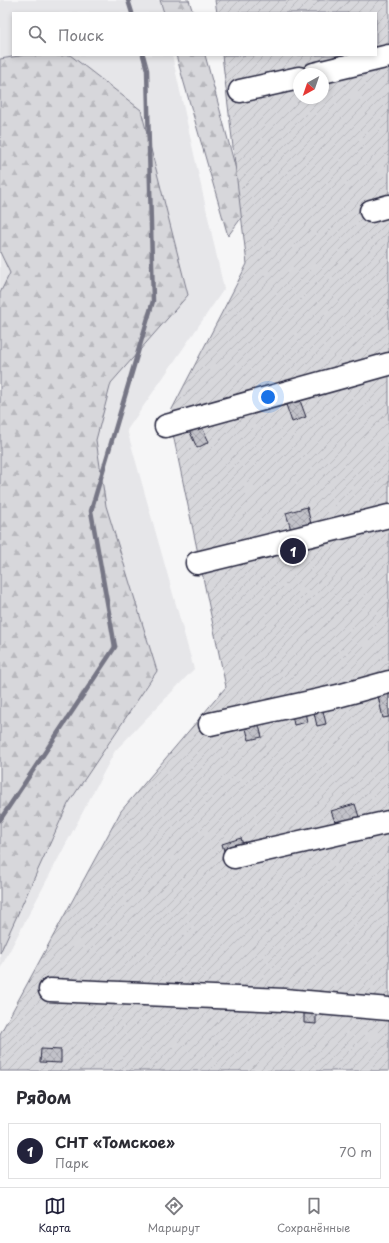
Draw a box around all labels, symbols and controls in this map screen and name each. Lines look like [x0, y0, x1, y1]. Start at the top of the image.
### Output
search box [12, 12, 377, 56]
icon: search [26, 23, 48, 45]
text: Поиск [58, 23, 104, 46]
north arrow [293, 68, 329, 104]
your location [258, 387, 278, 407]
pin: 1 [280, 536, 306, 566]
text: Рядом [16, 1084, 71, 1110]
text: СНТ «Томское» [55, 1130, 175, 1153]
text: 1 [27, 1142, 33, 1161]
text: 70 m [339, 1142, 372, 1161]
text: Парк [55, 1153, 89, 1172]
tab: Карта [39, 1195, 71, 1236]
tab: Маршрут [148, 1195, 200, 1236]
tab: Сохранённые [277, 1195, 350, 1236]

